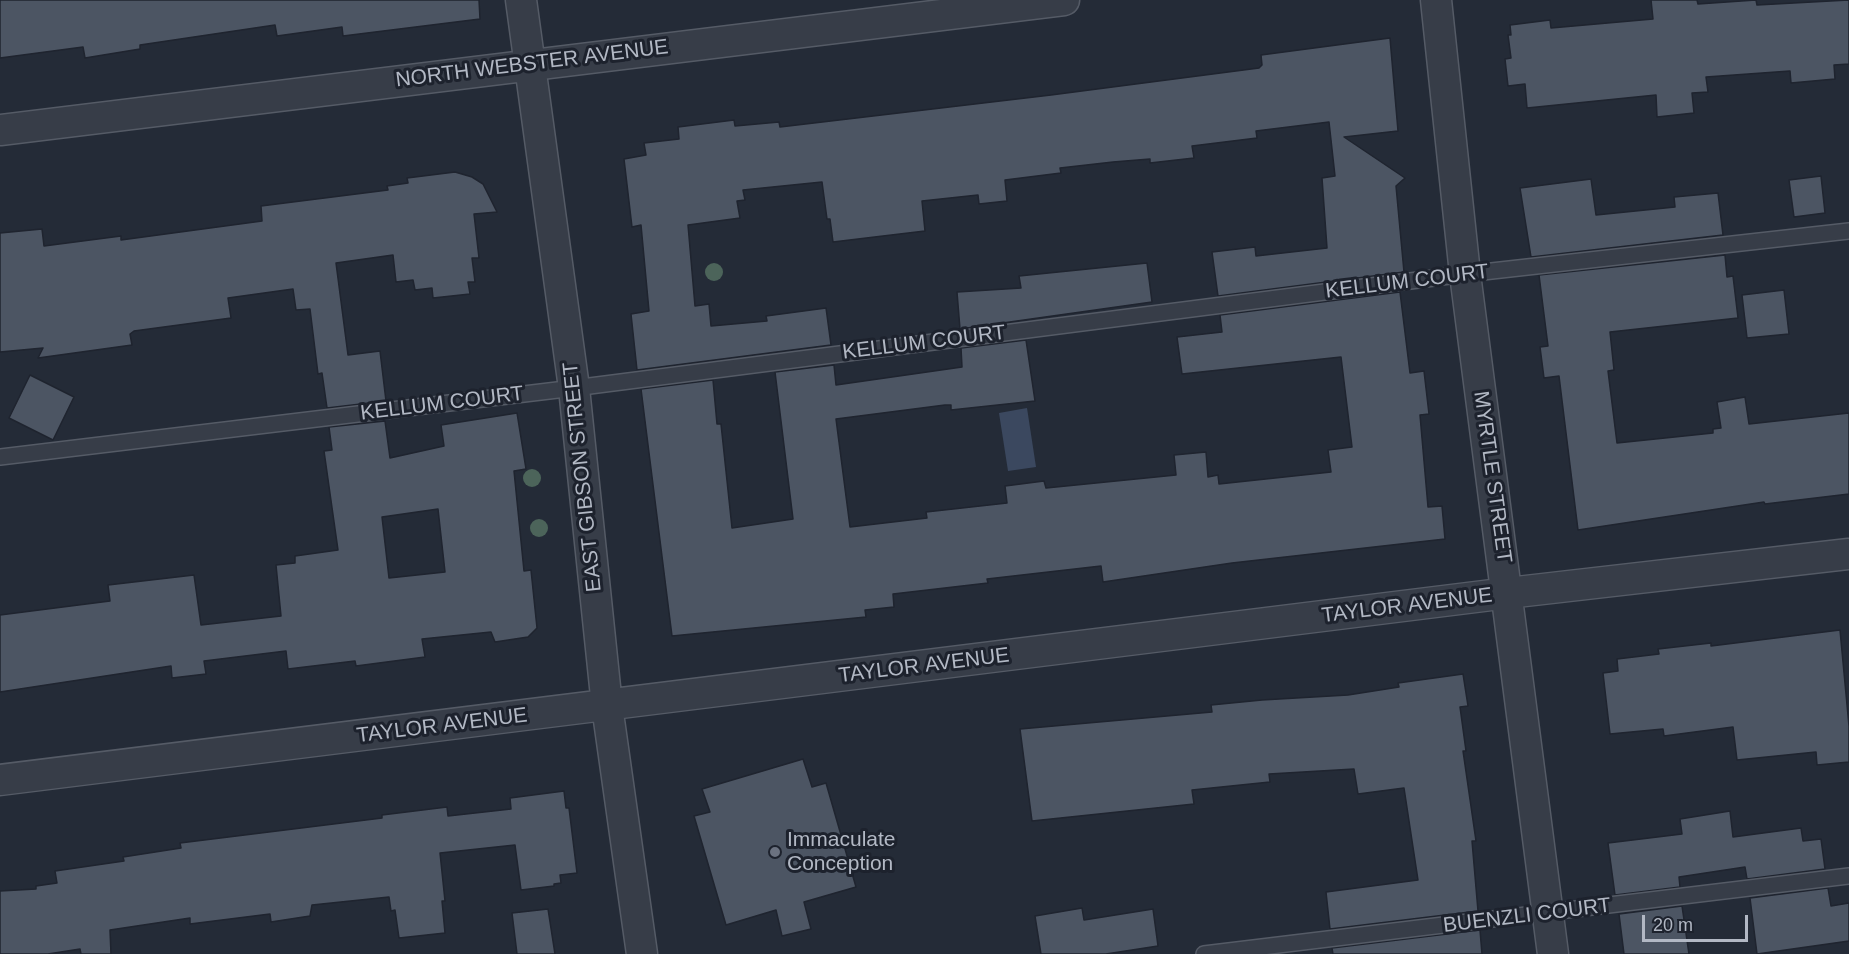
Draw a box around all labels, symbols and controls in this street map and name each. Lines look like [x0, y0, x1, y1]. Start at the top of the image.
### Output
street label: NORTH WEBSTER AVENUE [394, 35, 670, 93]
street label: KELLUM COURT [1324, 259, 1490, 305]
street label: KELLUM COURT [841, 320, 1007, 366]
street label: EAST GIBSON STREET [558, 361, 608, 593]
street label: KELLUM COURT [359, 381, 525, 427]
street label: MYRTLE STREET [1467, 389, 1517, 565]
street label: TAYLOR AVENUE [1320, 583, 1494, 629]
street label: TAYLOR AVENUE [837, 643, 1011, 689]
street label: TAYLOR AVENUE [355, 703, 529, 749]
place label: Immaculate Conception [787, 827, 896, 877]
marker: Immaculate Conception [768, 845, 782, 859]
street label: BUENZLI COURT [1442, 893, 1612, 939]
scale bar [1645, 903, 1752, 941]
text: 20 m [1653, 915, 1693, 935]

